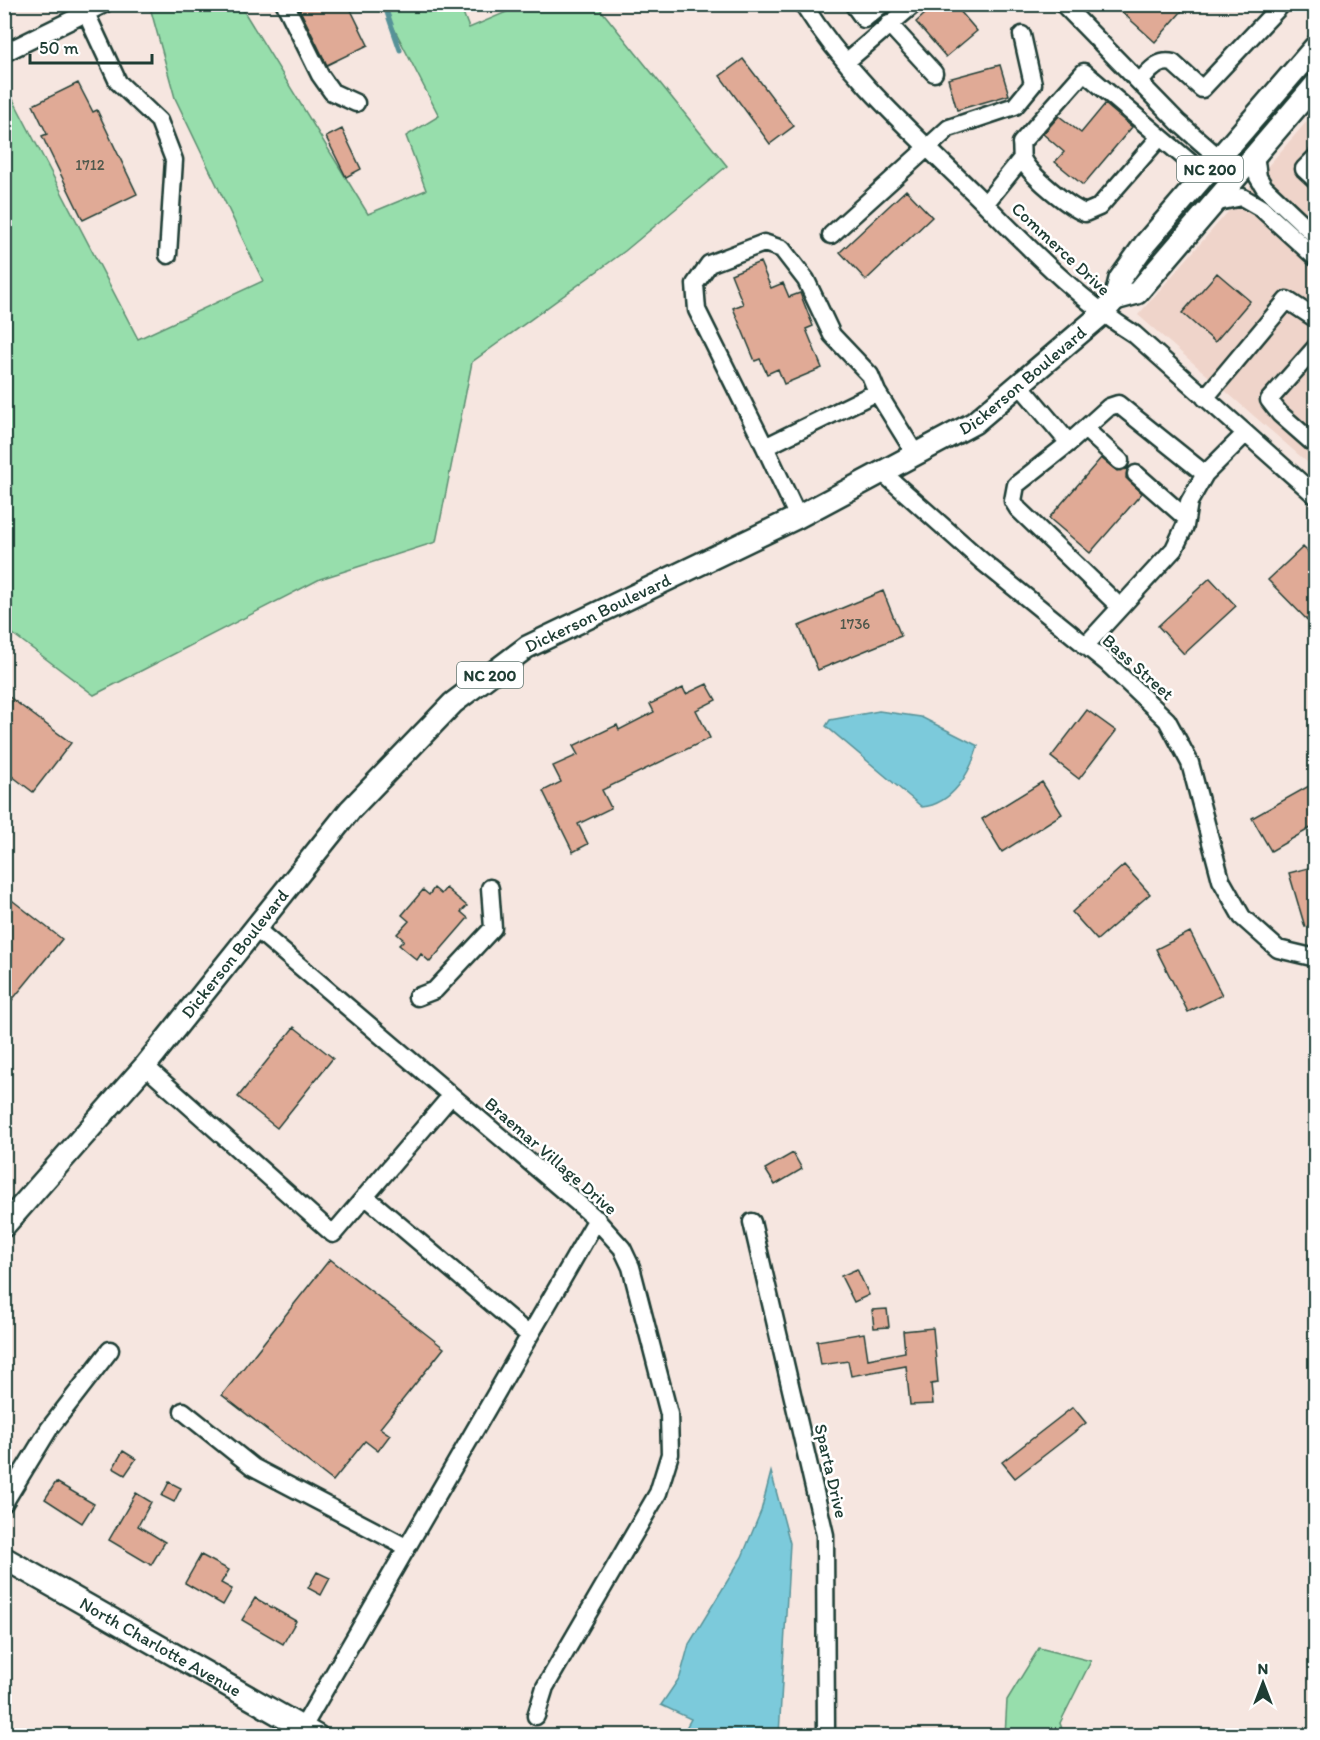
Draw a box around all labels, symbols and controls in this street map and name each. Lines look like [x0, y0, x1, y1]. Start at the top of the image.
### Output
scale bar [30, 27, 152, 65]
text: 50 m [39, 37, 79, 59]
house number: 1712 [75, 156, 105, 174]
road number: NC 200 [1177, 156, 1243, 182]
street label: Commerce Drive [1007, 197, 1115, 301]
street label: Dickerson Boulevard [955, 321, 1091, 440]
street label: Dickerson Boulevard [521, 569, 675, 657]
house number: 1736 [840, 615, 870, 633]
street label: Bass Street [1098, 629, 1179, 705]
road number: NC 200 [457, 662, 523, 688]
street label: Dickerson Boulevard [176, 885, 293, 1023]
street label: Braemar Village Drive [480, 1092, 622, 1220]
street label: Sparta Drive [809, 1422, 853, 1520]
street label: North Charlotte Avenue [76, 1592, 245, 1702]
north arrow [1233, 1653, 1293, 1713]
text: N [1258, 1659, 1268, 1678]

